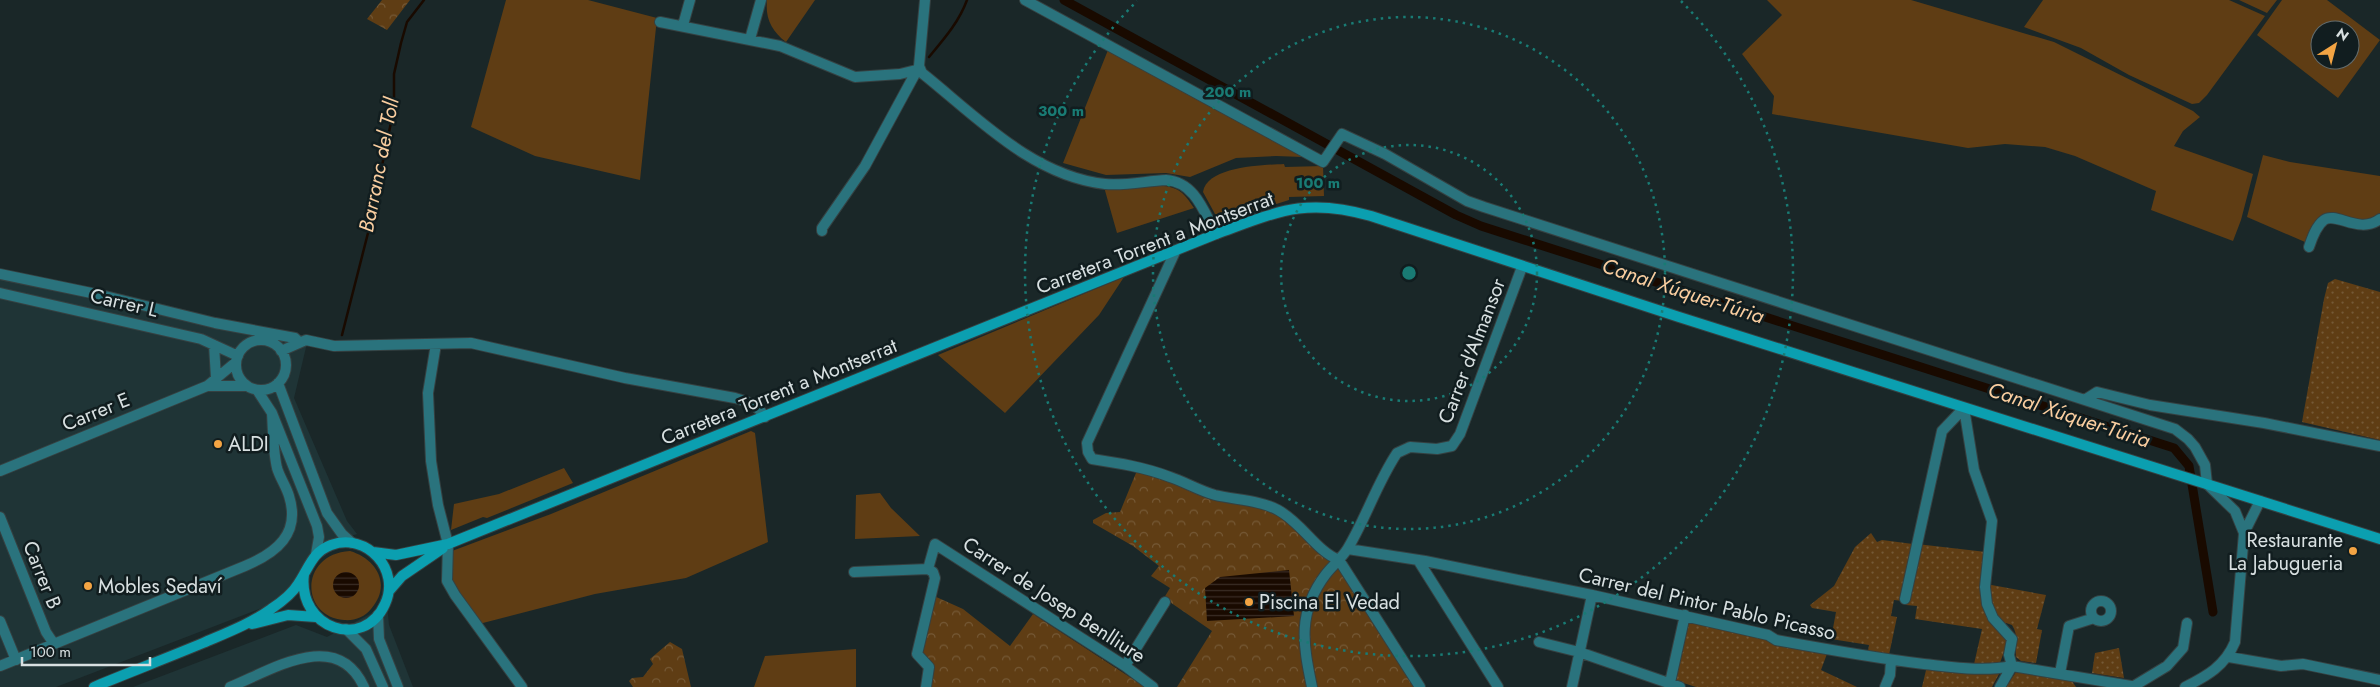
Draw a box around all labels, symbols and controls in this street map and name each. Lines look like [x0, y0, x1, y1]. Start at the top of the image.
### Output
north arrow [2310, 20, 2360, 70]
text: N [2332, 23, 2353, 46]
text: 200 m [1205, 81, 1251, 103]
water label: Barranc del Toll [351, 94, 407, 235]
text: 300 m [1038, 100, 1084, 122]
text: 100 m [1296, 172, 1340, 194]
street label: Carretera Torrent a Montserrat [1032, 184, 1278, 302]
water label: Canal Xúquer-Túria [1598, 251, 1768, 332]
centre of rings [1400, 264, 1418, 282]
street label: Carrer d'Almansor [1431, 274, 1513, 428]
street label: Carrer L [87, 281, 161, 325]
street label: Carretera Torrent a Montserrat [657, 331, 902, 453]
water label: Canal Xúquer-Túria [1984, 375, 2154, 456]
street label: Carrer E [58, 385, 134, 439]
place label: ALDI [228, 430, 269, 459]
marker: ALDI [212, 438, 224, 450]
place label: Restaurante La Jabugueria [2228, 526, 2343, 578]
street label: Carrer de Josep Benlliure [957, 530, 1151, 670]
street label: Carrer B [15, 537, 69, 613]
marker: Restaurante La Jabugueria [2347, 545, 2359, 557]
street label: Carrer del Pintor Pablo Picasso [1576, 560, 1838, 648]
place label: Mobles Sedaví [98, 572, 222, 601]
marker: Mobles Sedaví [82, 580, 94, 592]
place label: Piscina El Vedad [1259, 588, 1400, 617]
marker: Piscina El Vedad [1243, 596, 1255, 608]
scale bar [22, 634, 150, 666]
text: 100 m [30, 641, 71, 663]

